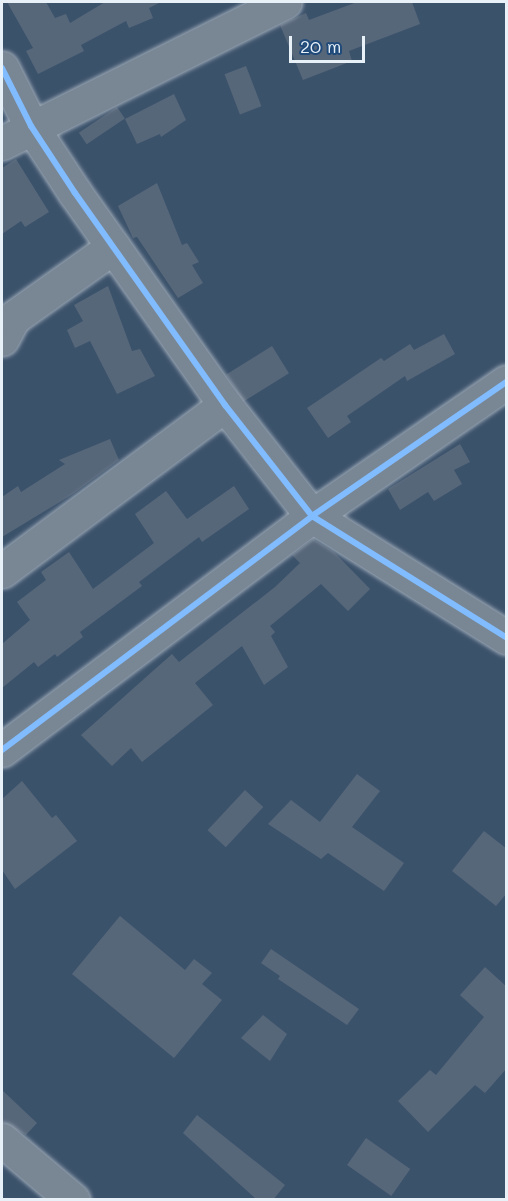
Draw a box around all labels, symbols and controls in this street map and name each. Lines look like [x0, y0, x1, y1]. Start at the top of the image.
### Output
scale bar [292, 24, 368, 62]
text: 20 m [300, 34, 341, 58]

